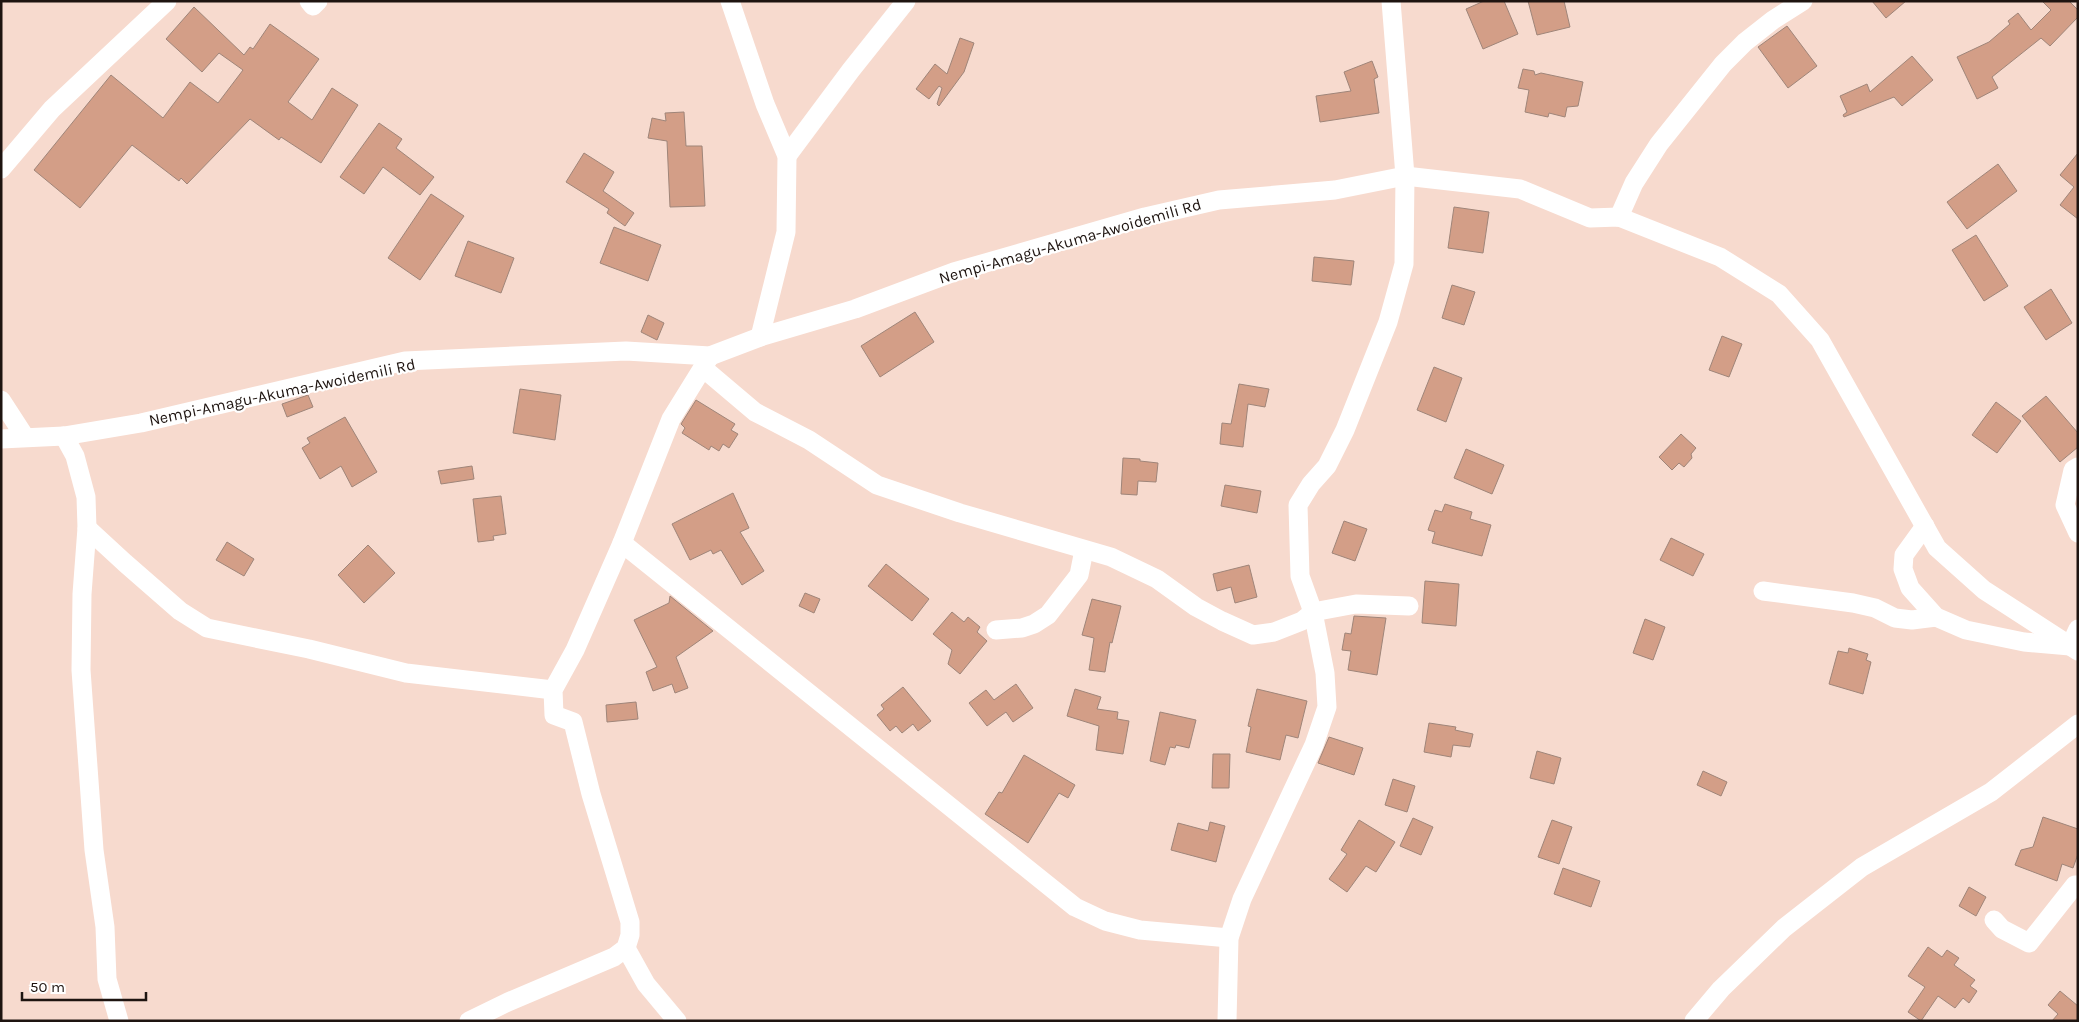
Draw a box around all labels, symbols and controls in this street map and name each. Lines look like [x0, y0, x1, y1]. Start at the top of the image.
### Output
street label: Nempi-Amagu-Akuma-Awoidemili Rd [937, 194, 1203, 288]
street label: Nempi-Amagu-Akuma-Awoidemili Rd [147, 354, 417, 430]
scale bar [22, 970, 146, 1002]
text: 50 m [30, 978, 65, 996]

